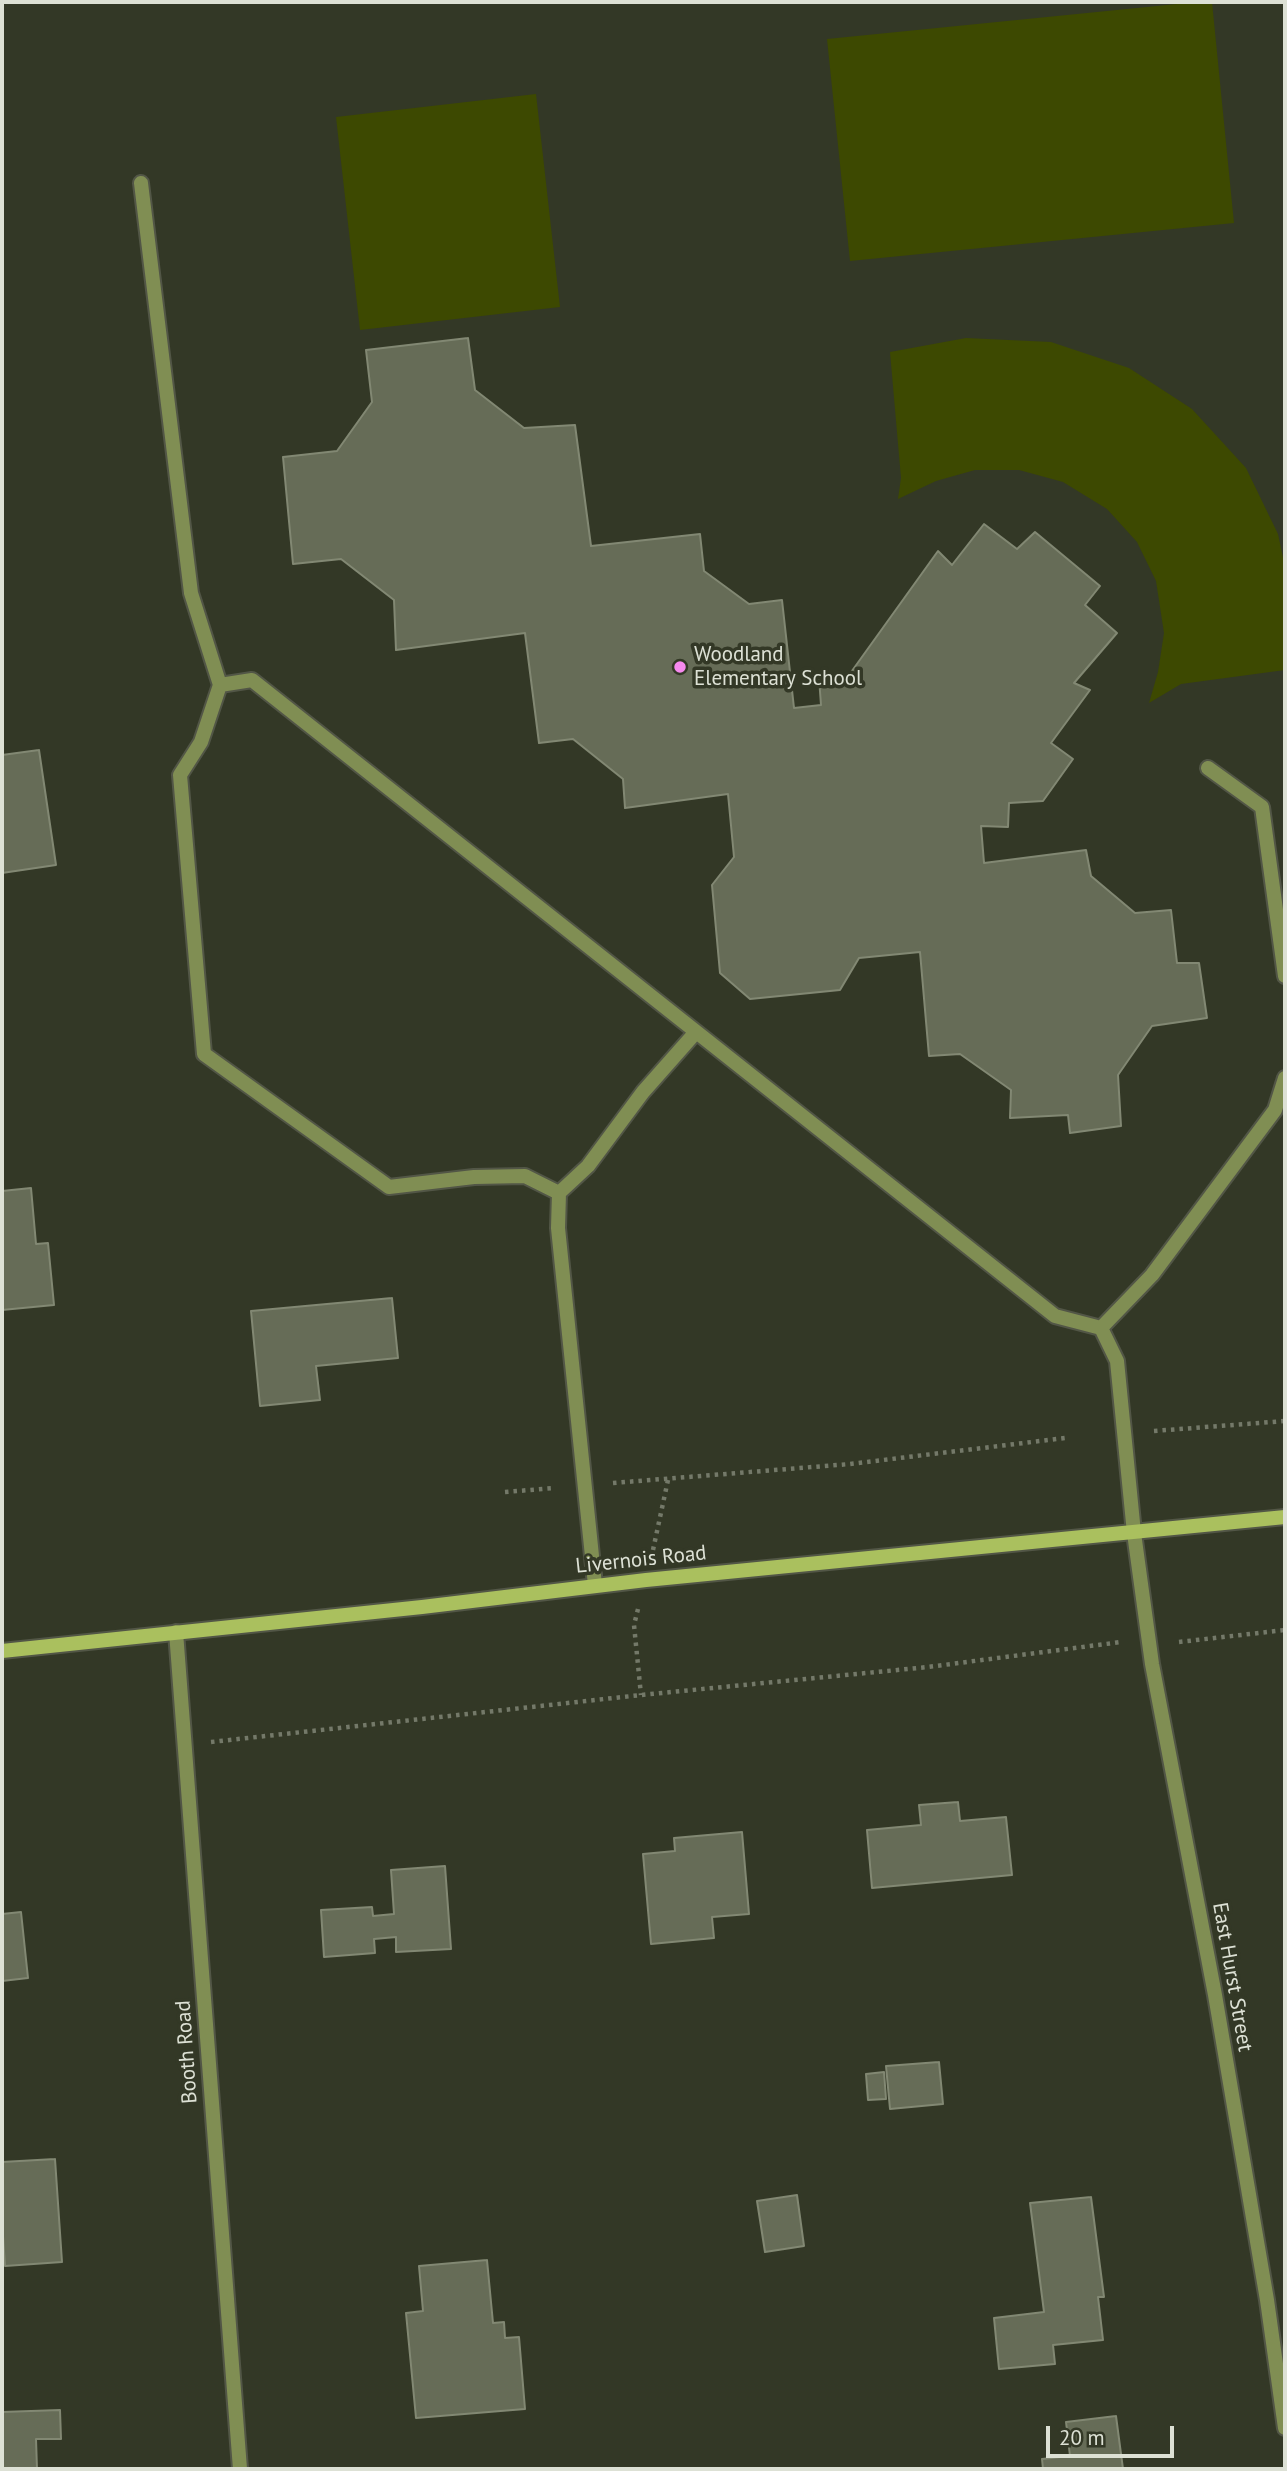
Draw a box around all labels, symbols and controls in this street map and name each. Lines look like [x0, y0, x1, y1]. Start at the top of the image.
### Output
place label: Woodland Elementary School [694, 642, 862, 692]
marker: Woodland Elementary School [672, 659, 688, 675]
street label: Livernois Road [574, 1541, 708, 1579]
street label: East Hurst Street [1206, 1900, 1258, 2054]
street label: Booth Road [171, 2000, 203, 2104]
scale bar [1049, 2412, 1177, 2456]
text: 20 m [1059, 2424, 1105, 2451]

